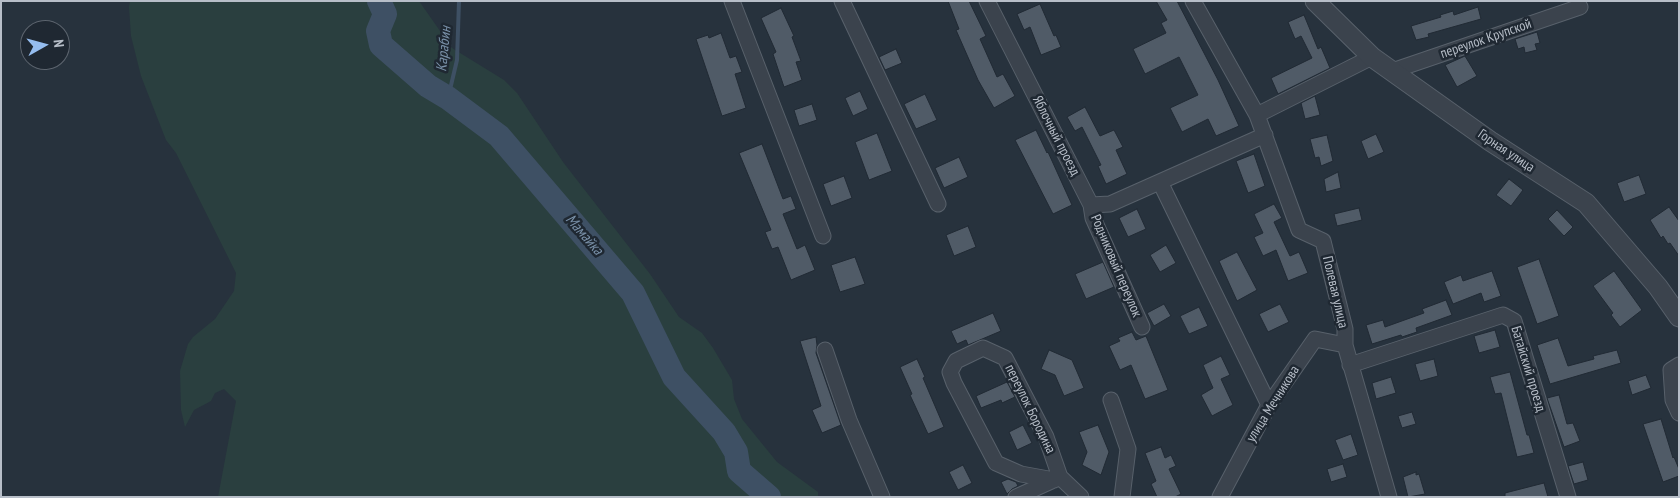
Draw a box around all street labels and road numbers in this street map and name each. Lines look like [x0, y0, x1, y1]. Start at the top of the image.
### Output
street label: переулок Крупской [1438, 16, 1534, 62]
street label: Яблочный проезд [1029, 93, 1083, 179]
street label: Горная улица [1475, 126, 1537, 176]
street label: Родниковый переулок [1087, 212, 1145, 320]
street label: Полевая улица [1319, 254, 1351, 330]
street label: Батайский проезд [1507, 324, 1549, 414]
street label: переулок Бородина [1001, 362, 1059, 456]
street label: улица Мечникова [1243, 363, 1303, 445]

